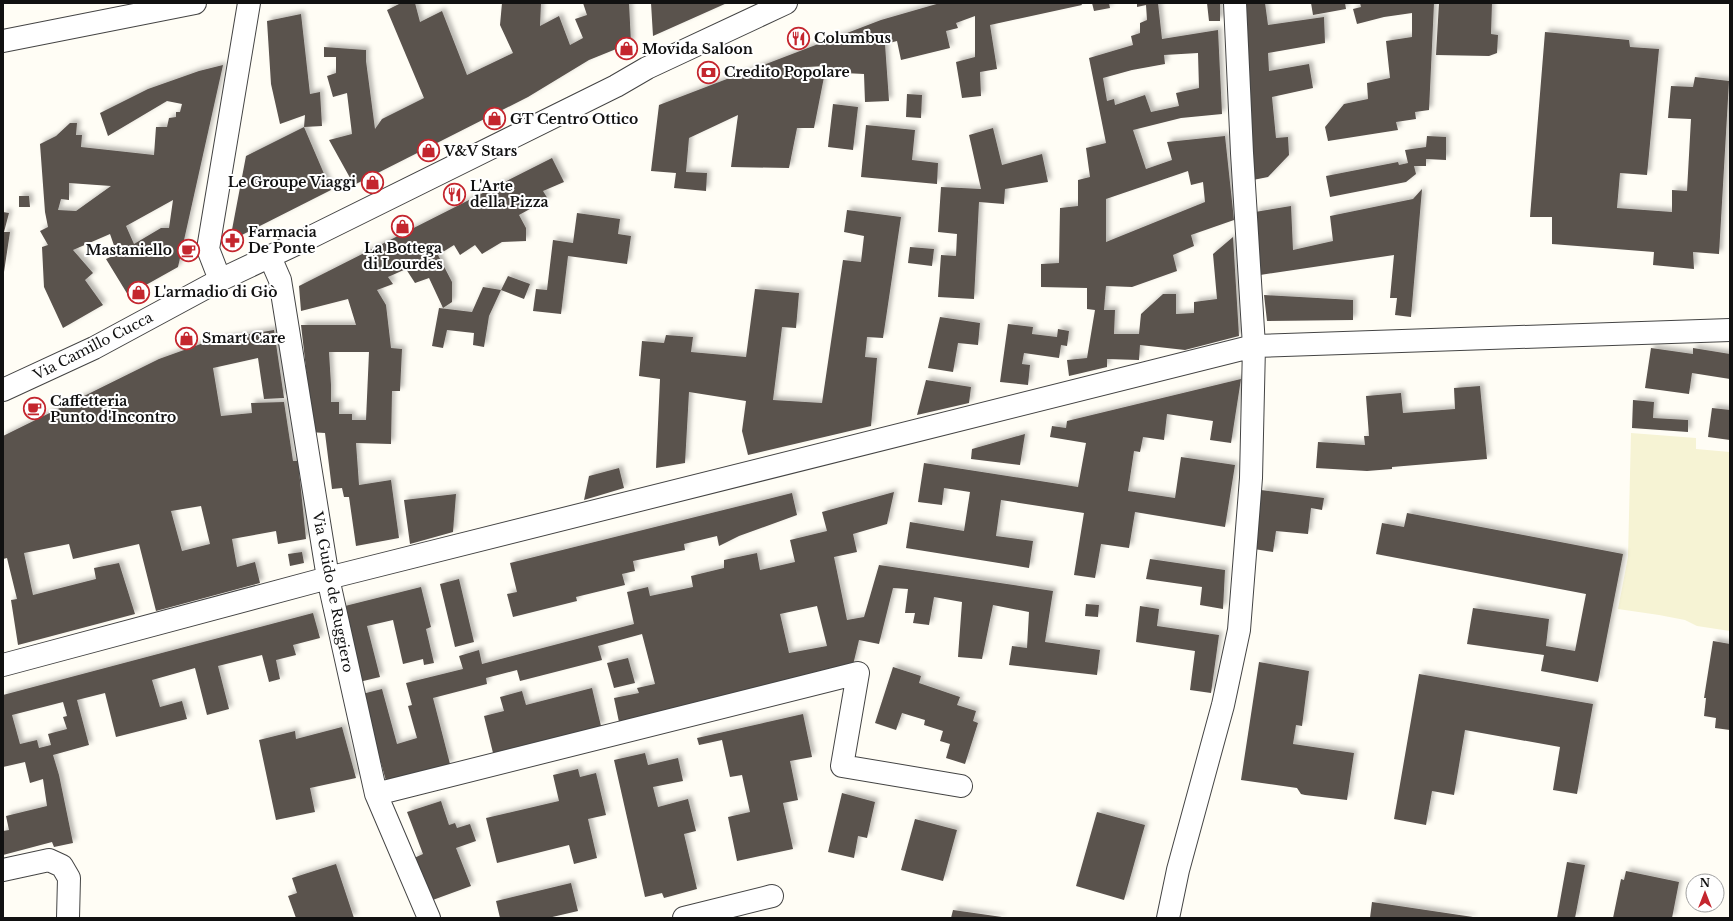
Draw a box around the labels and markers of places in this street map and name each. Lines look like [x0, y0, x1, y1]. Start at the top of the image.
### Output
restaurant icon: Columbus [786, 25, 812, 51]
place label: Columbus [814, 29, 892, 47]
shop icon: Movida Saloon [614, 36, 640, 62]
place label: Movida Saloon [642, 40, 753, 58]
bank icon: Credito Popolare [695, 59, 721, 85]
place label: Credito Popolare [724, 63, 850, 81]
shop icon: GT Centro Ottico [481, 106, 507, 132]
place label: GT Centro Ottico [510, 110, 638, 128]
shop icon: V&V Stars [415, 138, 441, 164]
place label: V&V Stars [443, 142, 518, 160]
shop icon: Le Groupe Viaggi [359, 169, 385, 195]
place label: Le Groupe Viaggi [228, 173, 356, 191]
place label: L'Arte della Pizza [470, 177, 549, 211]
restaurant icon: L'Arte della Pizza [442, 181, 468, 207]
shop icon: La Bottega di Lourdes [390, 213, 416, 239]
place label: Farmacia De Ponte [248, 223, 317, 257]
pharmacy icon: Farmacia De Ponte [219, 227, 245, 253]
cafe icon: Mastaniello [175, 237, 201, 263]
place label: La Bottega di Lourdes [363, 239, 443, 273]
place label: Mastaniello [85, 241, 172, 259]
shop icon: L'armadio di Giò [126, 279, 152, 305]
place label: L'armadio di Giò [154, 283, 277, 301]
shop icon: Smart Care [174, 325, 200, 351]
place label: Smart Care [202, 329, 285, 347]
place label: Caffetteria Punto d'Incontro [50, 392, 176, 426]
cafe icon: Caffetteria Punto d'Incontro [21, 396, 47, 422]

